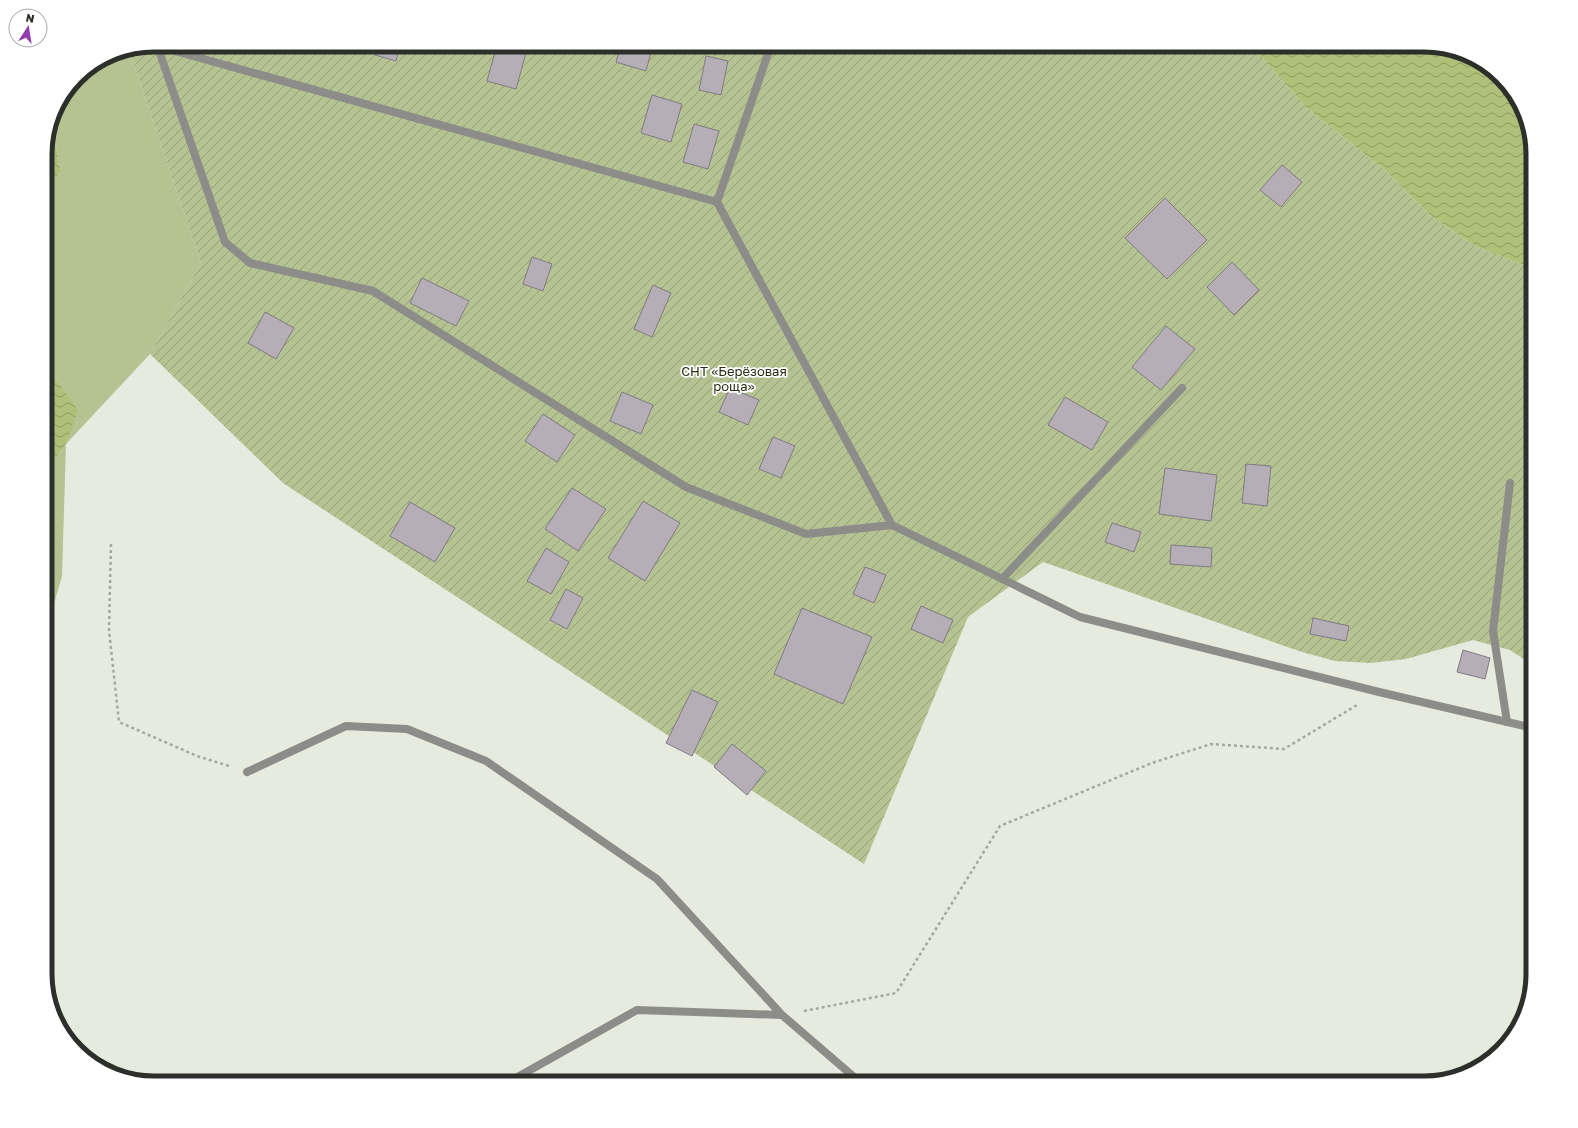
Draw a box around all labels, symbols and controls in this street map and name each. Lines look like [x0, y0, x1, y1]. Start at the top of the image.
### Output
north arrow [8, 8, 48, 48]
text: N [25, 11, 36, 25]
park label: СНТ «Берёзовая роща» [681, 363, 787, 394]

